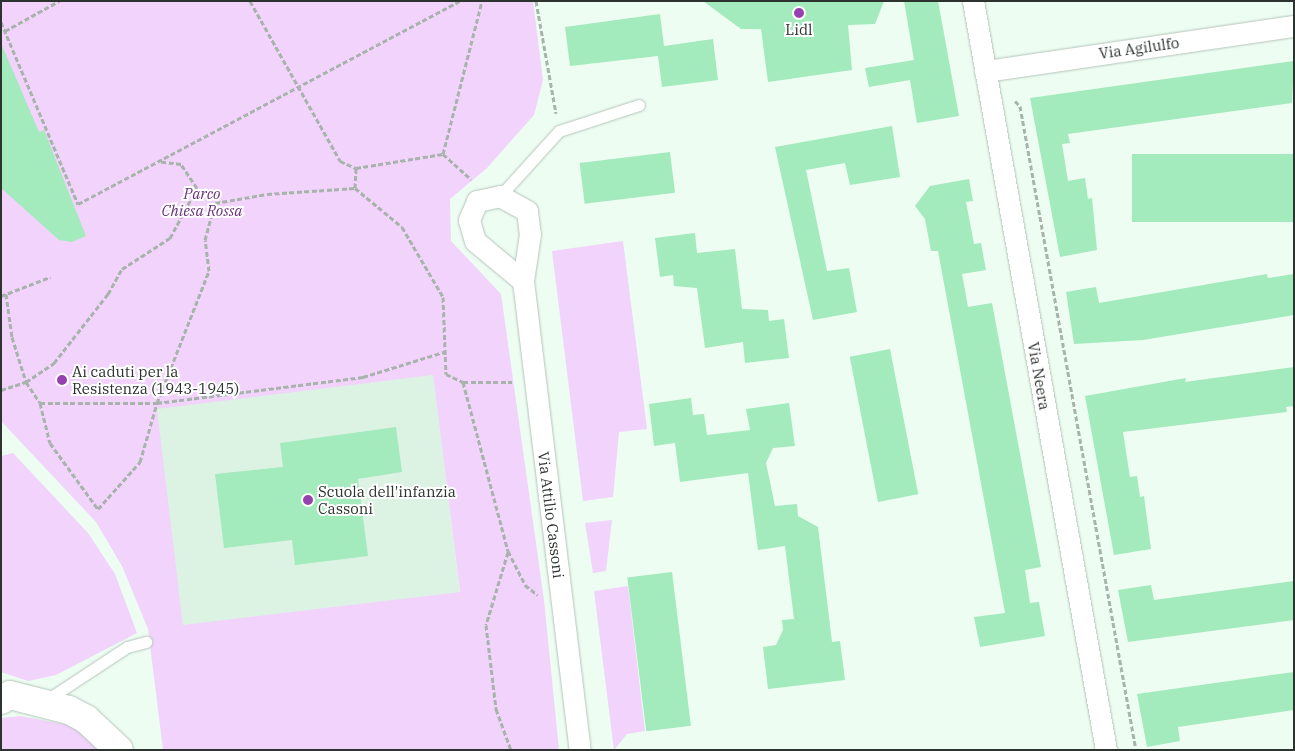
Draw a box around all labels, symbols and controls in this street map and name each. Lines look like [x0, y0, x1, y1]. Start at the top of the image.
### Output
marker: Lidl [793, 7, 805, 19]
place label: Lidl [785, 21, 813, 39]
street label: Via Agilulfo [1098, 33, 1180, 63]
park label: Parco Chiesa Rossa [162, 184, 242, 219]
street label: Via Neera [1024, 341, 1054, 411]
place label: Ai caduti per la Resistenza (1943-1945) [72, 362, 239, 397]
marker: Ai caduti per la Resistenza (1943-1945) [56, 374, 68, 386]
street label: Via Attilio Cassoni [534, 451, 568, 579]
place label: Scuola dell'infanzia Cassoni [318, 482, 456, 517]
marker: Scuola dell'infanzia Cassoni [302, 494, 314, 506]

